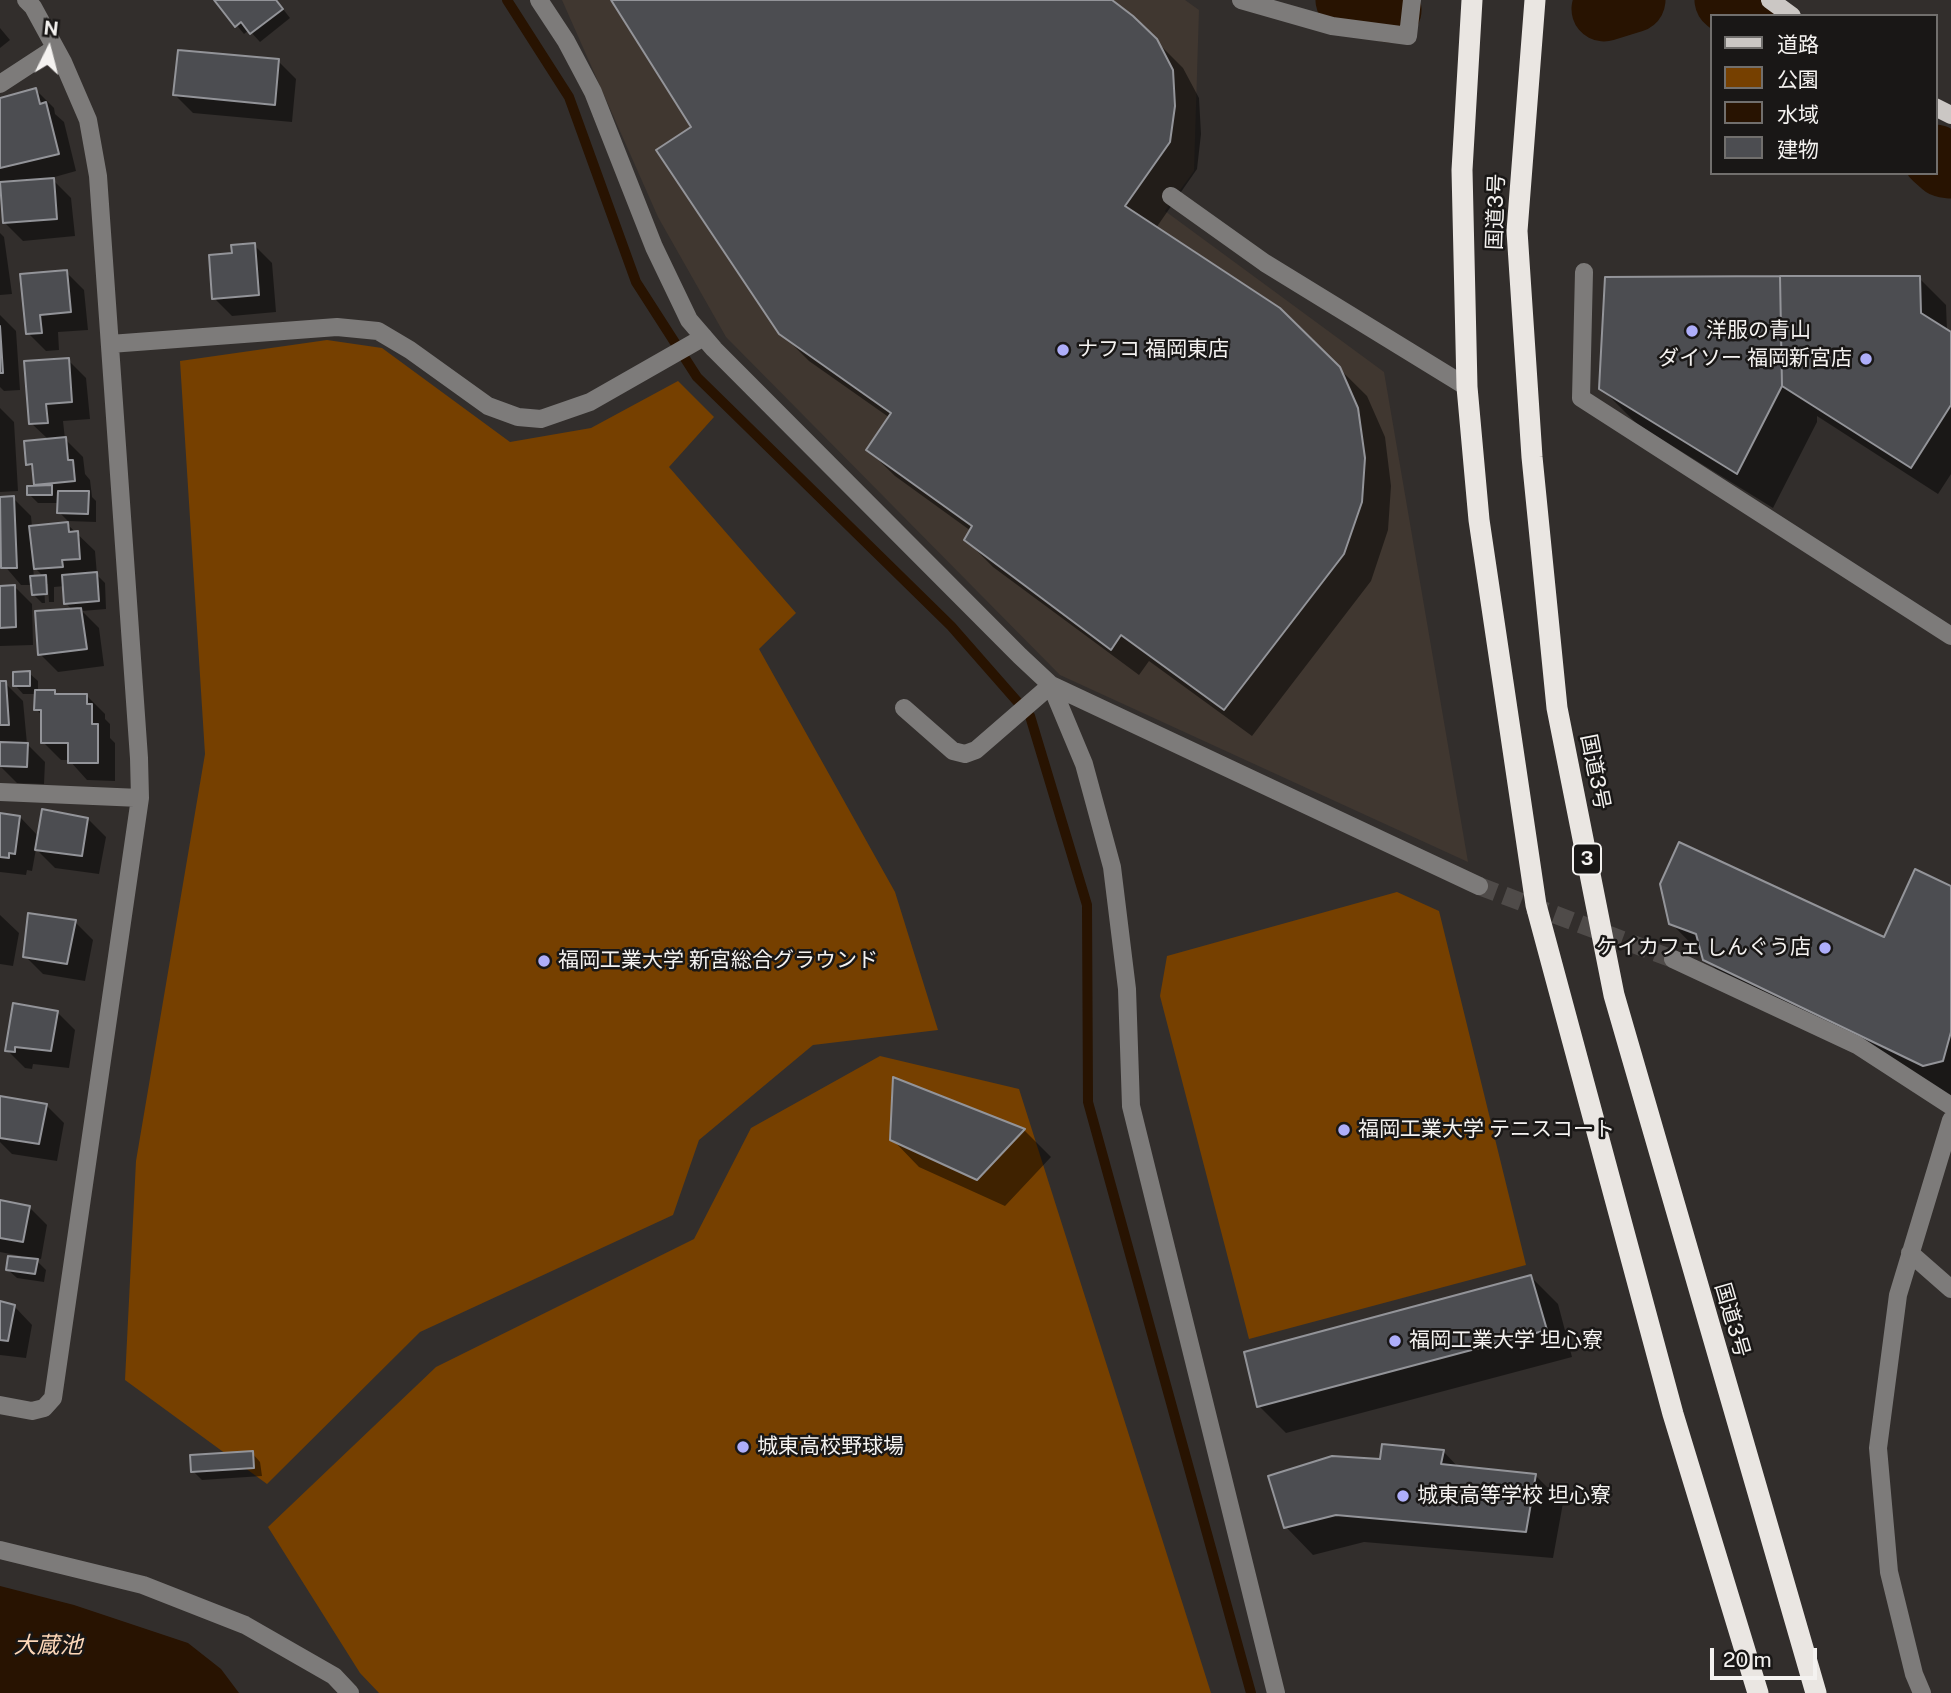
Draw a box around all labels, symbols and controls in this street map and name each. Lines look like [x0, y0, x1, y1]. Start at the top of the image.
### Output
north arrow [14, 14, 84, 84]
legend [1710, 14, 1937, 175]
text: N [43, 16, 60, 40]
text: 道路 [1777, 32, 1819, 57]
text: 公園 [1777, 67, 1819, 92]
text: 水域 [1777, 102, 1819, 127]
text: 建物 [1777, 137, 1819, 162]
street label: 国道3号 [1482, 173, 1510, 251]
place label: 洋服の青山 [1706, 318, 1811, 344]
marker: 洋服の青山 [1684, 323, 1700, 339]
place label: ナフコ 福岡東店 [1077, 337, 1229, 363]
marker: ナフコ 福岡東店 [1055, 342, 1071, 358]
place label: ダイソー 福岡新宮店 [1658, 346, 1852, 372]
marker: ダイソー 福岡新宮店 [1858, 351, 1874, 367]
street label: 国道3号 [1575, 732, 1615, 812]
road number: 3 [1573, 844, 1601, 874]
place label: ケイカフェ しんぐう店 [1596, 935, 1811, 961]
marker: ケイカフェ しんぐう店 [1817, 940, 1833, 956]
place label: 福岡工業大学 新宮総合グラウンド [558, 948, 878, 974]
marker: 福岡工業大学 新宮総合グラウンド [536, 953, 552, 969]
place label: 福岡工業大学 テニスコート [1358, 1117, 1615, 1143]
marker: 福岡工業大学 テニスコート [1336, 1122, 1352, 1138]
street label: 国道3号 [1709, 1280, 1755, 1360]
place label: 福岡工業大学 坦心寮 [1409, 1328, 1603, 1354]
marker: 福岡工業大学 坦心寮 [1387, 1333, 1403, 1349]
place label: 城東高校野球場 [757, 1434, 904, 1460]
marker: 城東高校野球場 [735, 1439, 751, 1455]
place label: 城東高等学校 坦心寮 [1417, 1483, 1611, 1509]
marker: 城東高等学校 坦心寮 [1395, 1488, 1411, 1504]
water label: 大蔵池 [14, 1632, 82, 1660]
scale bar [1713, 1634, 1820, 1678]
text: 20 m [1723, 1647, 1772, 1672]

